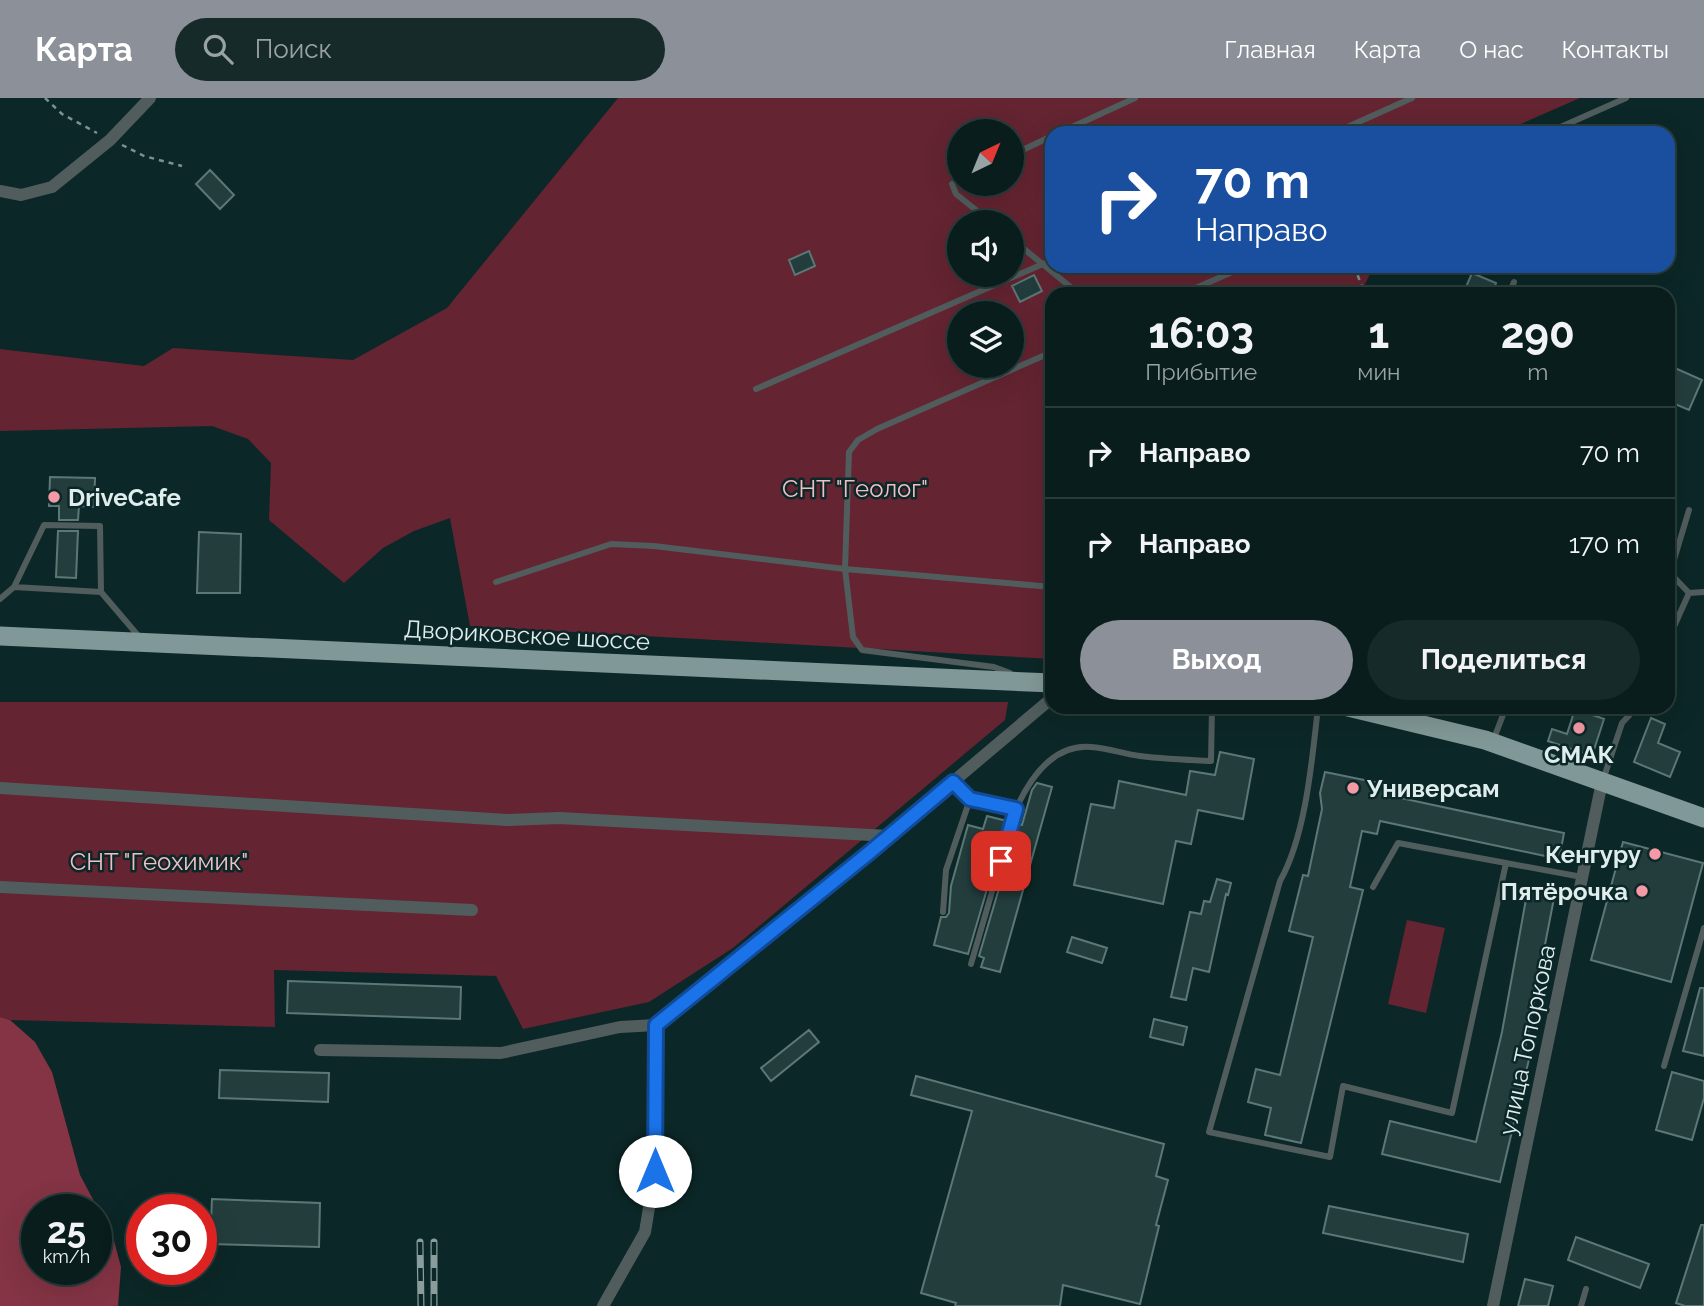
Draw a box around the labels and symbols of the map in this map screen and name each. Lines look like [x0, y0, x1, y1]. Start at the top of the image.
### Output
north arrow [947, 119, 1024, 196]
park label: СНТ "Геолог" [782, 474, 928, 503]
place label: DriveCafe [68, 483, 181, 512]
marker: DriveCafe [46, 489, 62, 505]
street label: Двориковское шоссе [403, 614, 651, 656]
marker: СМАК [1571, 720, 1587, 736]
place label: СМАК [1544, 740, 1614, 769]
place label: Универсам [1366, 774, 1500, 803]
marker: Универсам [1345, 780, 1361, 796]
pin [971, 831, 1031, 891]
place label: Кенгуру [1545, 840, 1641, 869]
marker: Кенгуру [1647, 846, 1663, 862]
park label: СНТ "Геохимик" [70, 847, 248, 876]
place label: Пятёрочка [1501, 877, 1628, 906]
marker: Пятёрочка [1634, 883, 1650, 899]
street label: улица Топоркова [1493, 942, 1561, 1138]
position arrow [618, 1134, 692, 1208]
speed limit sign: 30 [126, 1194, 217, 1285]

